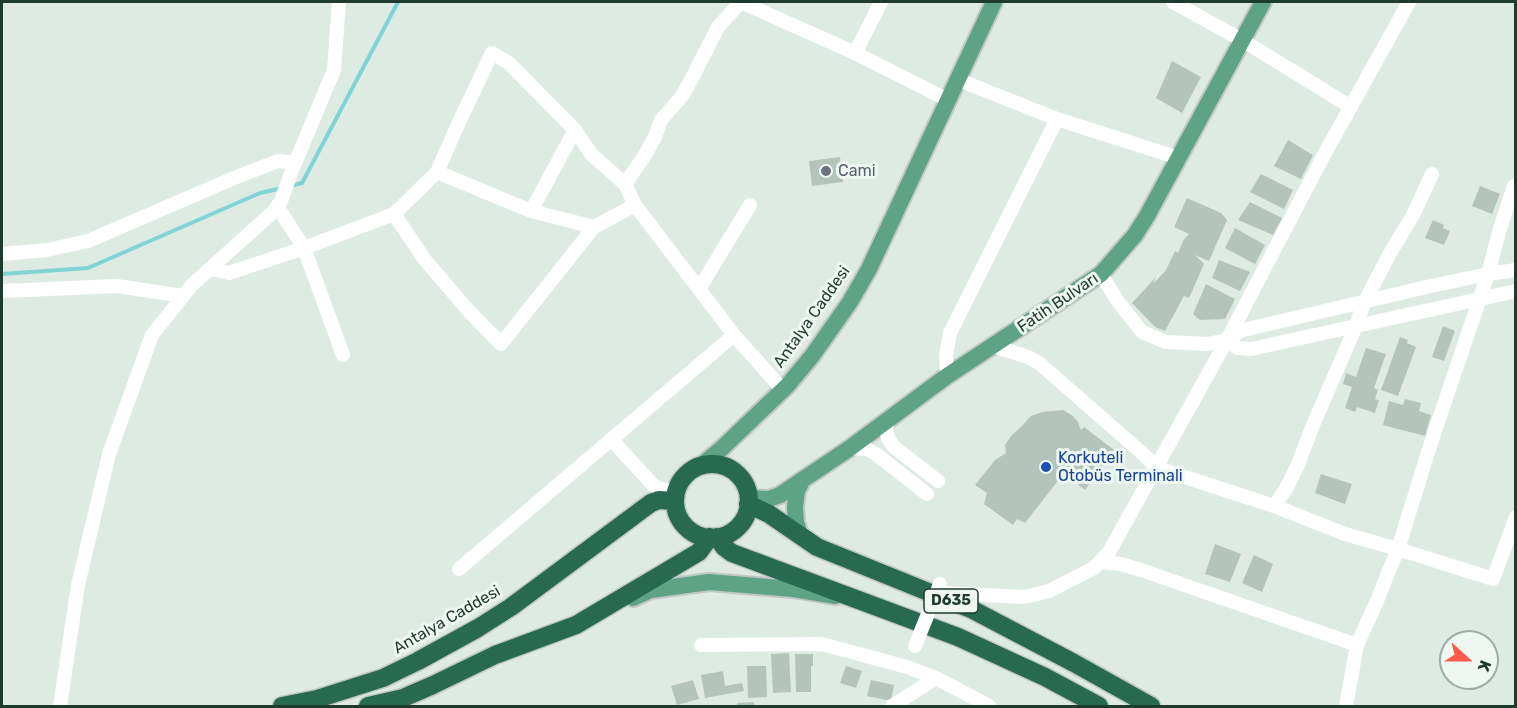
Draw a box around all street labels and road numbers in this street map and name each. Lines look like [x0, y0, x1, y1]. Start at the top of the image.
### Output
street label: Antalya Caddesi [770, 262, 854, 372]
street label: Fatih Bulvarı [1014, 269, 1102, 337]
street label: Antalya Caddesi [390, 582, 504, 658]
road number: D635 [924, 589, 978, 613]

